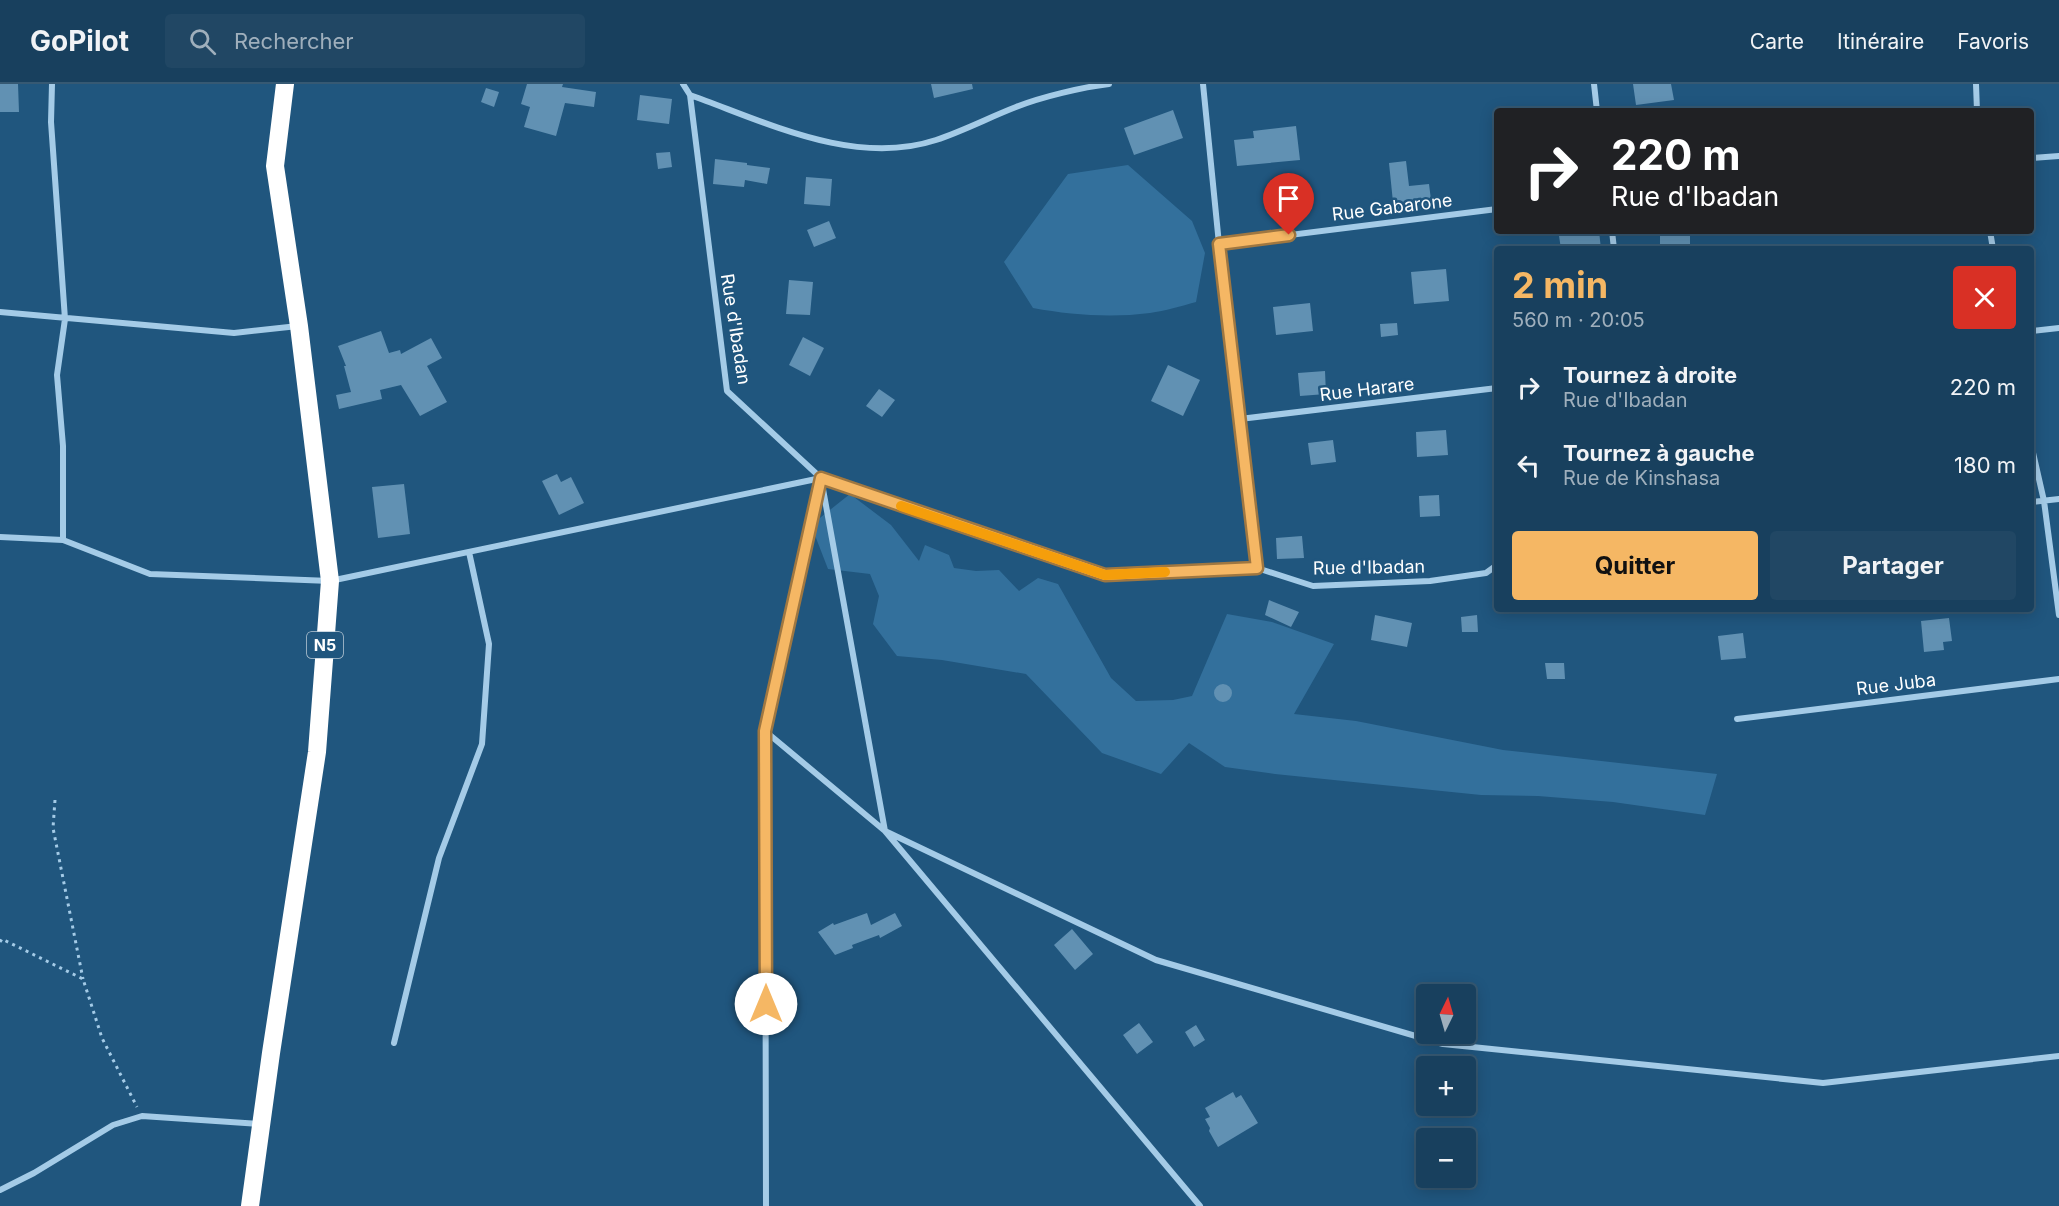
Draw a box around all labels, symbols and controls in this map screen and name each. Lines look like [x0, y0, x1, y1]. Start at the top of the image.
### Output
search box [165, 14, 585, 68]
text: GoPilot [30, 24, 129, 58]
icon: search [186, 25, 219, 58]
text: Rechercher [234, 28, 354, 54]
text: Carte [1750, 29, 1804, 54]
text: Itinéraire [1837, 29, 1924, 54]
text: Favoris [1957, 29, 2029, 54]
text: 220 m [1611, 129, 1741, 180]
icon: right [1512, 132, 1590, 210]
pin [1263, 173, 1314, 235]
text: Rue d'Ibadan [1611, 180, 1779, 213]
icon: arrive [1272, 182, 1305, 215]
street label: Rue Gabarone [1331, 189, 1453, 225]
text: 2 min [1512, 263, 1608, 307]
button: close [1953, 266, 2016, 329]
street label: Rue d'Ibadan [717, 272, 755, 386]
text: 560 m · 20:05 [1512, 308, 1645, 332]
text: Tournez à droite [1563, 362, 1737, 388]
icon: right [1512, 371, 1545, 404]
street label: Rue Harare [1319, 373, 1415, 405]
text: 220 m [1950, 374, 2016, 400]
text: Rue d'Ibadan [1563, 388, 1688, 412]
text: Tournez à gauche [1563, 440, 1755, 466]
icon: left [1512, 449, 1545, 482]
text: 180 m [1954, 452, 2016, 478]
text: Rue de Kinshasa [1563, 466, 1720, 490]
button: Quitter [1512, 531, 1758, 600]
button: Partager [1770, 531, 2016, 600]
street label: Rue d'Ibadan [1313, 556, 1425, 578]
road number: N5 [307, 632, 343, 658]
street label: Rue Juba [1855, 669, 1937, 699]
position arrow [734, 972, 798, 1036]
north arrow [1416, 984, 1476, 1044]
map controls [1416, 984, 1476, 1188]
button: + [1416, 1056, 1476, 1116]
button: − [1416, 1128, 1476, 1188]

